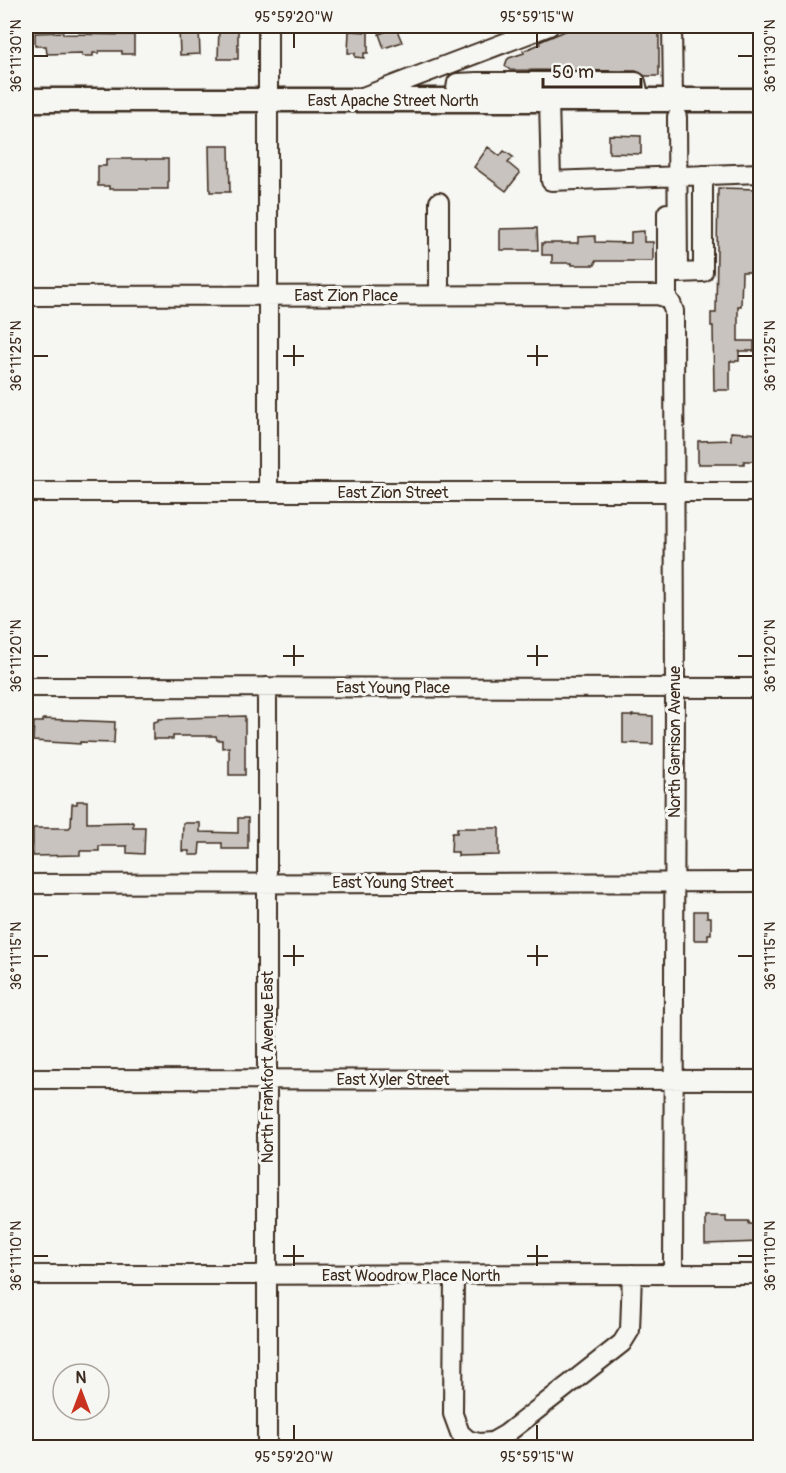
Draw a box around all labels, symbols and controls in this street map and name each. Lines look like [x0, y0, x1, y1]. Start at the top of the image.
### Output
text: 95°59'20"W [255, 8, 334, 27]
text: 95°59'15"W [500, 8, 574, 27]
text: 36°11'30"N [7, 19, 26, 93]
text: 36°11'30"N [761, 19, 780, 93]
scale bar [543, 51, 640, 89]
text: 50 m [552, 61, 594, 84]
street label: East Apache Street North [307, 91, 479, 111]
street label: East Zion Place [294, 286, 398, 306]
text: 36°11'25"N [7, 320, 26, 392]
text: 36°11'25"N [761, 320, 780, 392]
street label: East Zion Street [338, 483, 449, 503]
text: 36°11'20"N [7, 619, 26, 693]
text: 36°11'20"N [761, 619, 780, 693]
street label: North Garrison Avenue [665, 666, 685, 818]
street label: East Young Place [336, 678, 450, 698]
street label: East Young Street [332, 873, 454, 893]
text: 36°11'15"N [7, 922, 26, 990]
text: 36°11'15"N [761, 922, 780, 990]
street label: North Frankfort Avenue East [258, 970, 278, 1163]
street label: East Xyler Street [336, 1070, 450, 1090]
text: 36°11'10"N [7, 1221, 26, 1291]
text: 36°11'10"N [761, 1221, 780, 1291]
street label: East Woodrow Place North [322, 1266, 500, 1286]
north arrow [51, 1362, 111, 1422]
text: N [76, 1368, 87, 1388]
text: 95°59'20"W [255, 1448, 334, 1467]
text: 95°59'15"W [500, 1448, 574, 1467]

